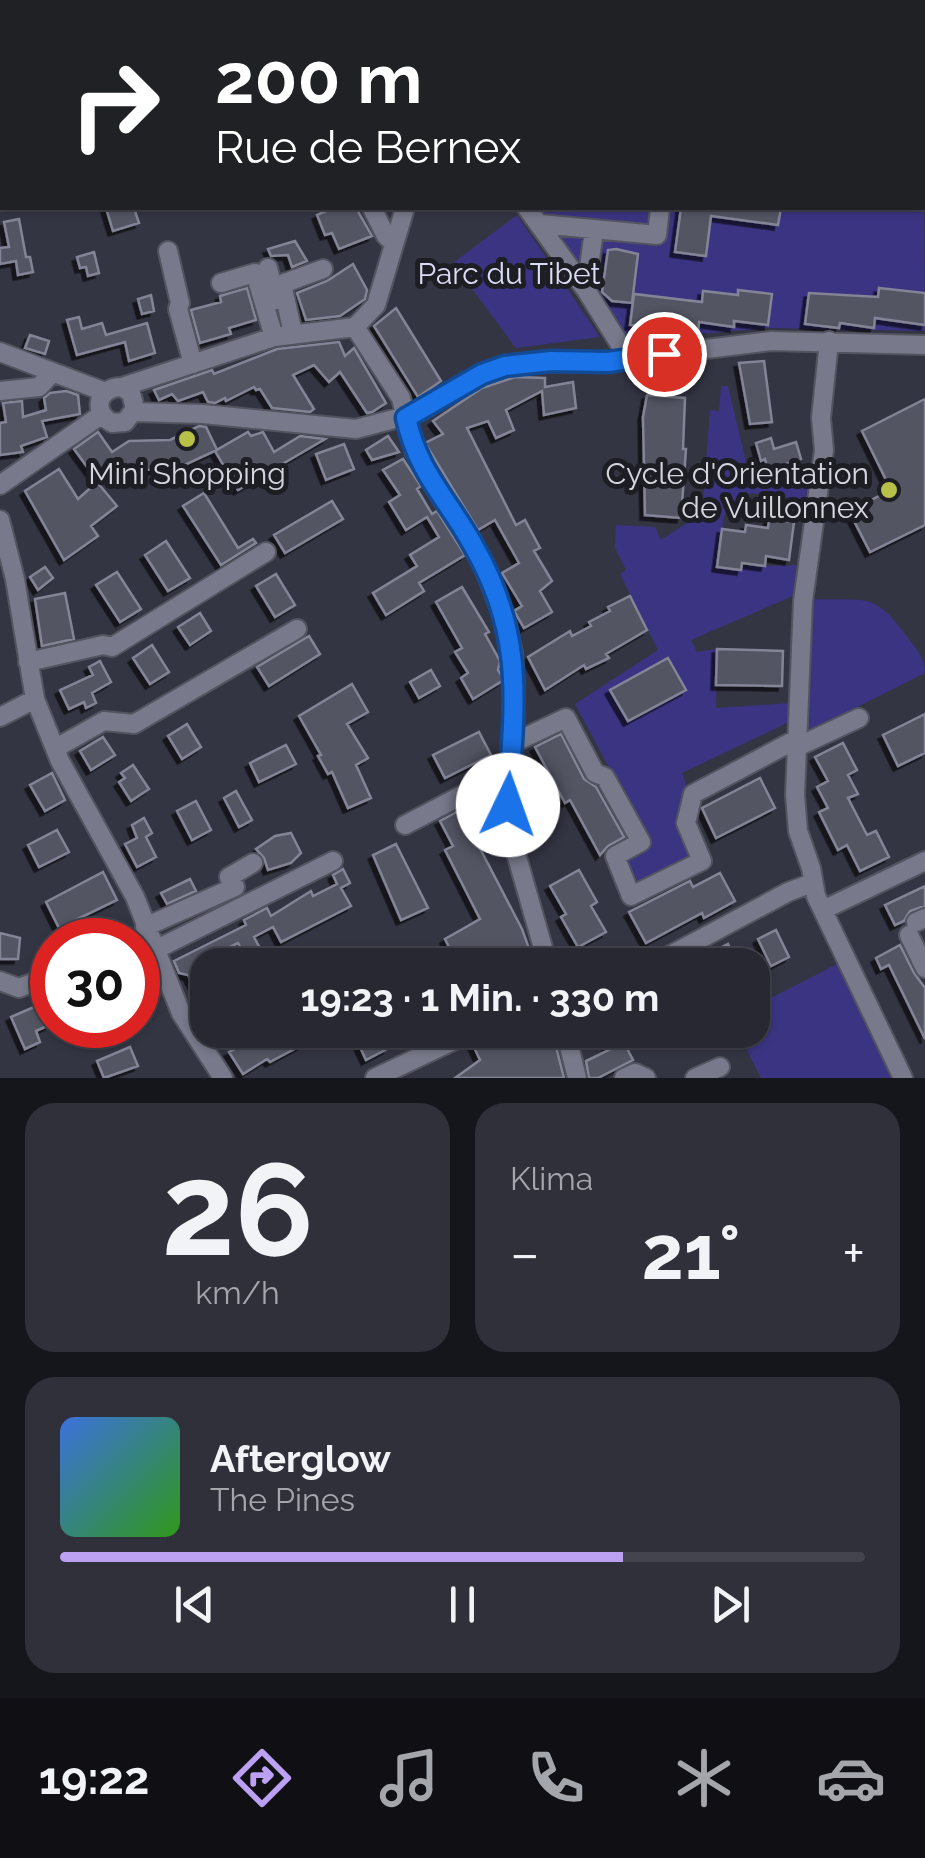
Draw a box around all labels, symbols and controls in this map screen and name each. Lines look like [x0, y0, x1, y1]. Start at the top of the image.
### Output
text: 200 m [215, 37, 422, 119]
icon: right [50, 40, 180, 170]
text: Rue de Bernex [215, 121, 521, 174]
park label: Parc du Tibet [417, 256, 601, 291]
pin [622, 312, 707, 397]
icon: arrive [637, 327, 692, 382]
marker: Mini Shopping [176, 428, 198, 450]
place label: Mini Shopping [88, 456, 286, 491]
place label: Cycle d'Orientation de Vuillonnex [606, 456, 869, 525]
marker: Cycle d'Orientation de Vuillonnex [878, 479, 900, 501]
position arrow [456, 753, 560, 857]
speed limit sign: 30 [30, 918, 160, 1048]
text: 19:23 · 1 Min. · 330 m [301, 975, 659, 1020]
text: 26 [161, 1133, 314, 1285]
text: Klima [510, 1160, 593, 1197]
text: 21° [641, 1208, 740, 1297]
text: − [510, 1221, 540, 1286]
text: + [842, 1221, 865, 1286]
text: km/h [195, 1274, 280, 1311]
text: Afterglow [210, 1436, 391, 1481]
text: The Pines [210, 1481, 355, 1518]
icon: previous [167, 1577, 222, 1632]
icon: pause [435, 1577, 490, 1632]
icon: next [703, 1577, 758, 1632]
icon: directions [227, 1743, 297, 1813]
icon: music [374, 1743, 444, 1813]
icon: phone [521, 1743, 591, 1813]
icon: climate [669, 1743, 739, 1813]
icon: car [816, 1743, 886, 1813]
text: 19:22 [39, 1752, 149, 1805]

